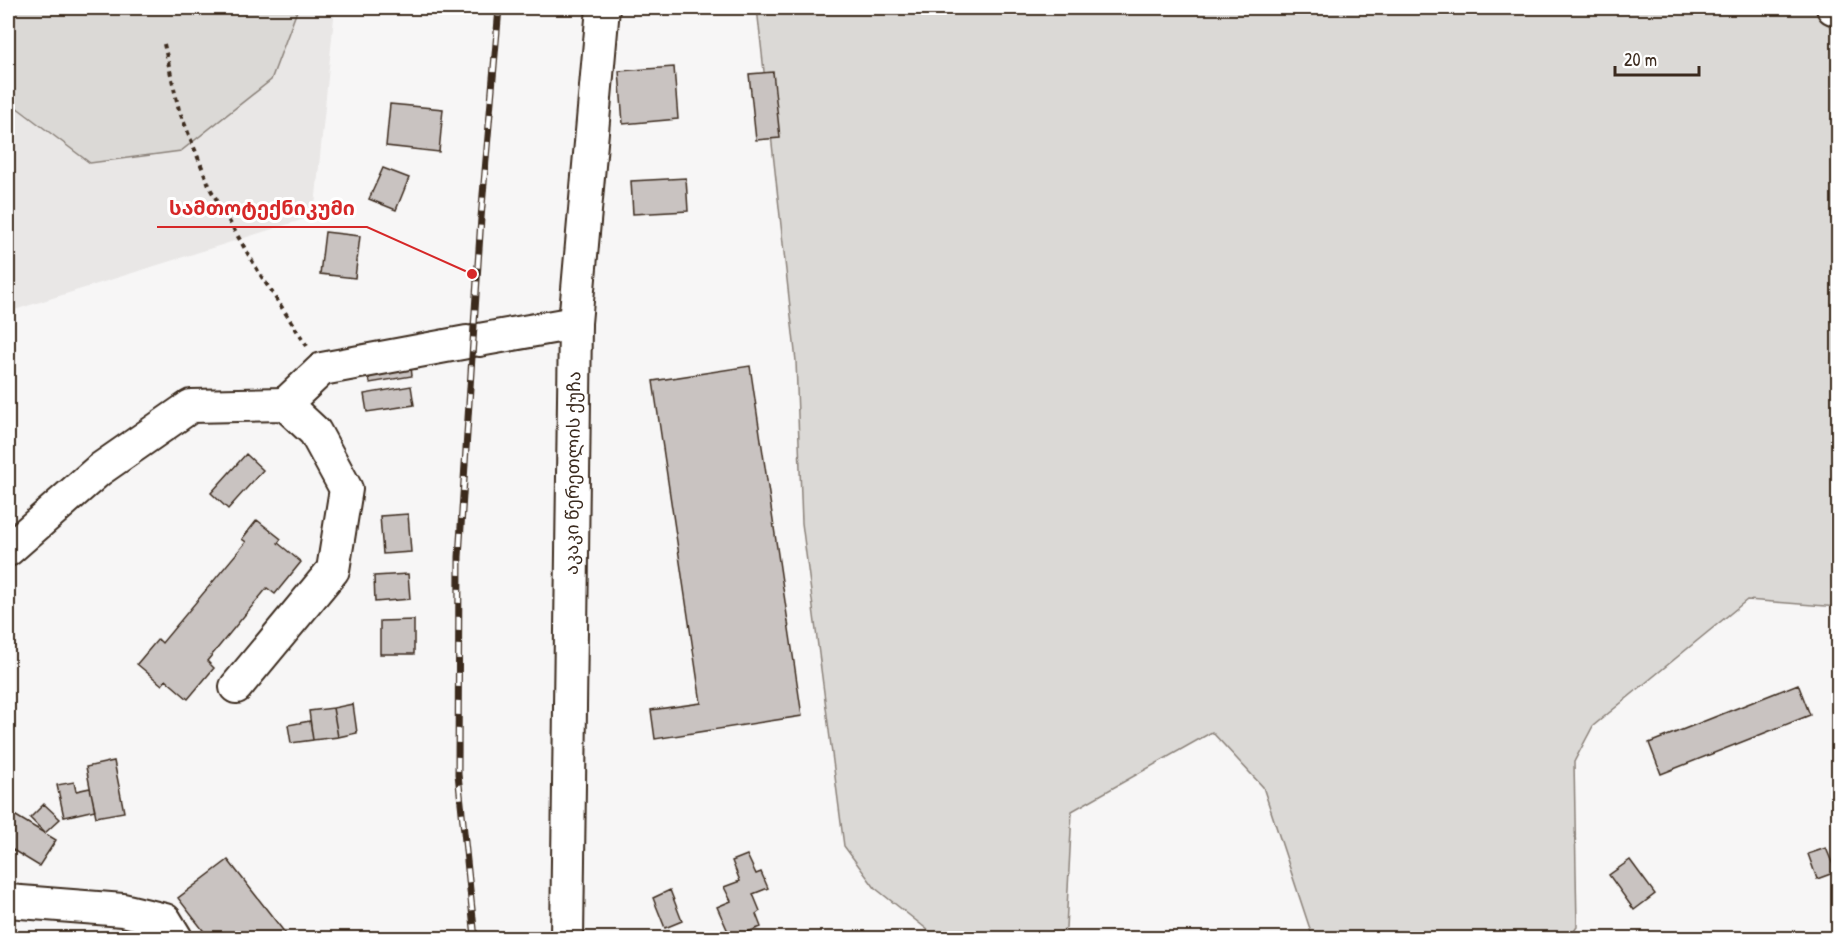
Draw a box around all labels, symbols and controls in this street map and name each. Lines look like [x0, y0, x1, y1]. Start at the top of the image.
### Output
scale bar [1615, 39, 1699, 77]
text: 20 m [1624, 47, 1657, 72]
callout: სამთოტექნიკუმი [157, 189, 367, 227]
text: სამთოტექნიკუმი [169, 194, 355, 221]
street label: აკაკი წერეთლის ქუჩა [559, 371, 586, 575]

